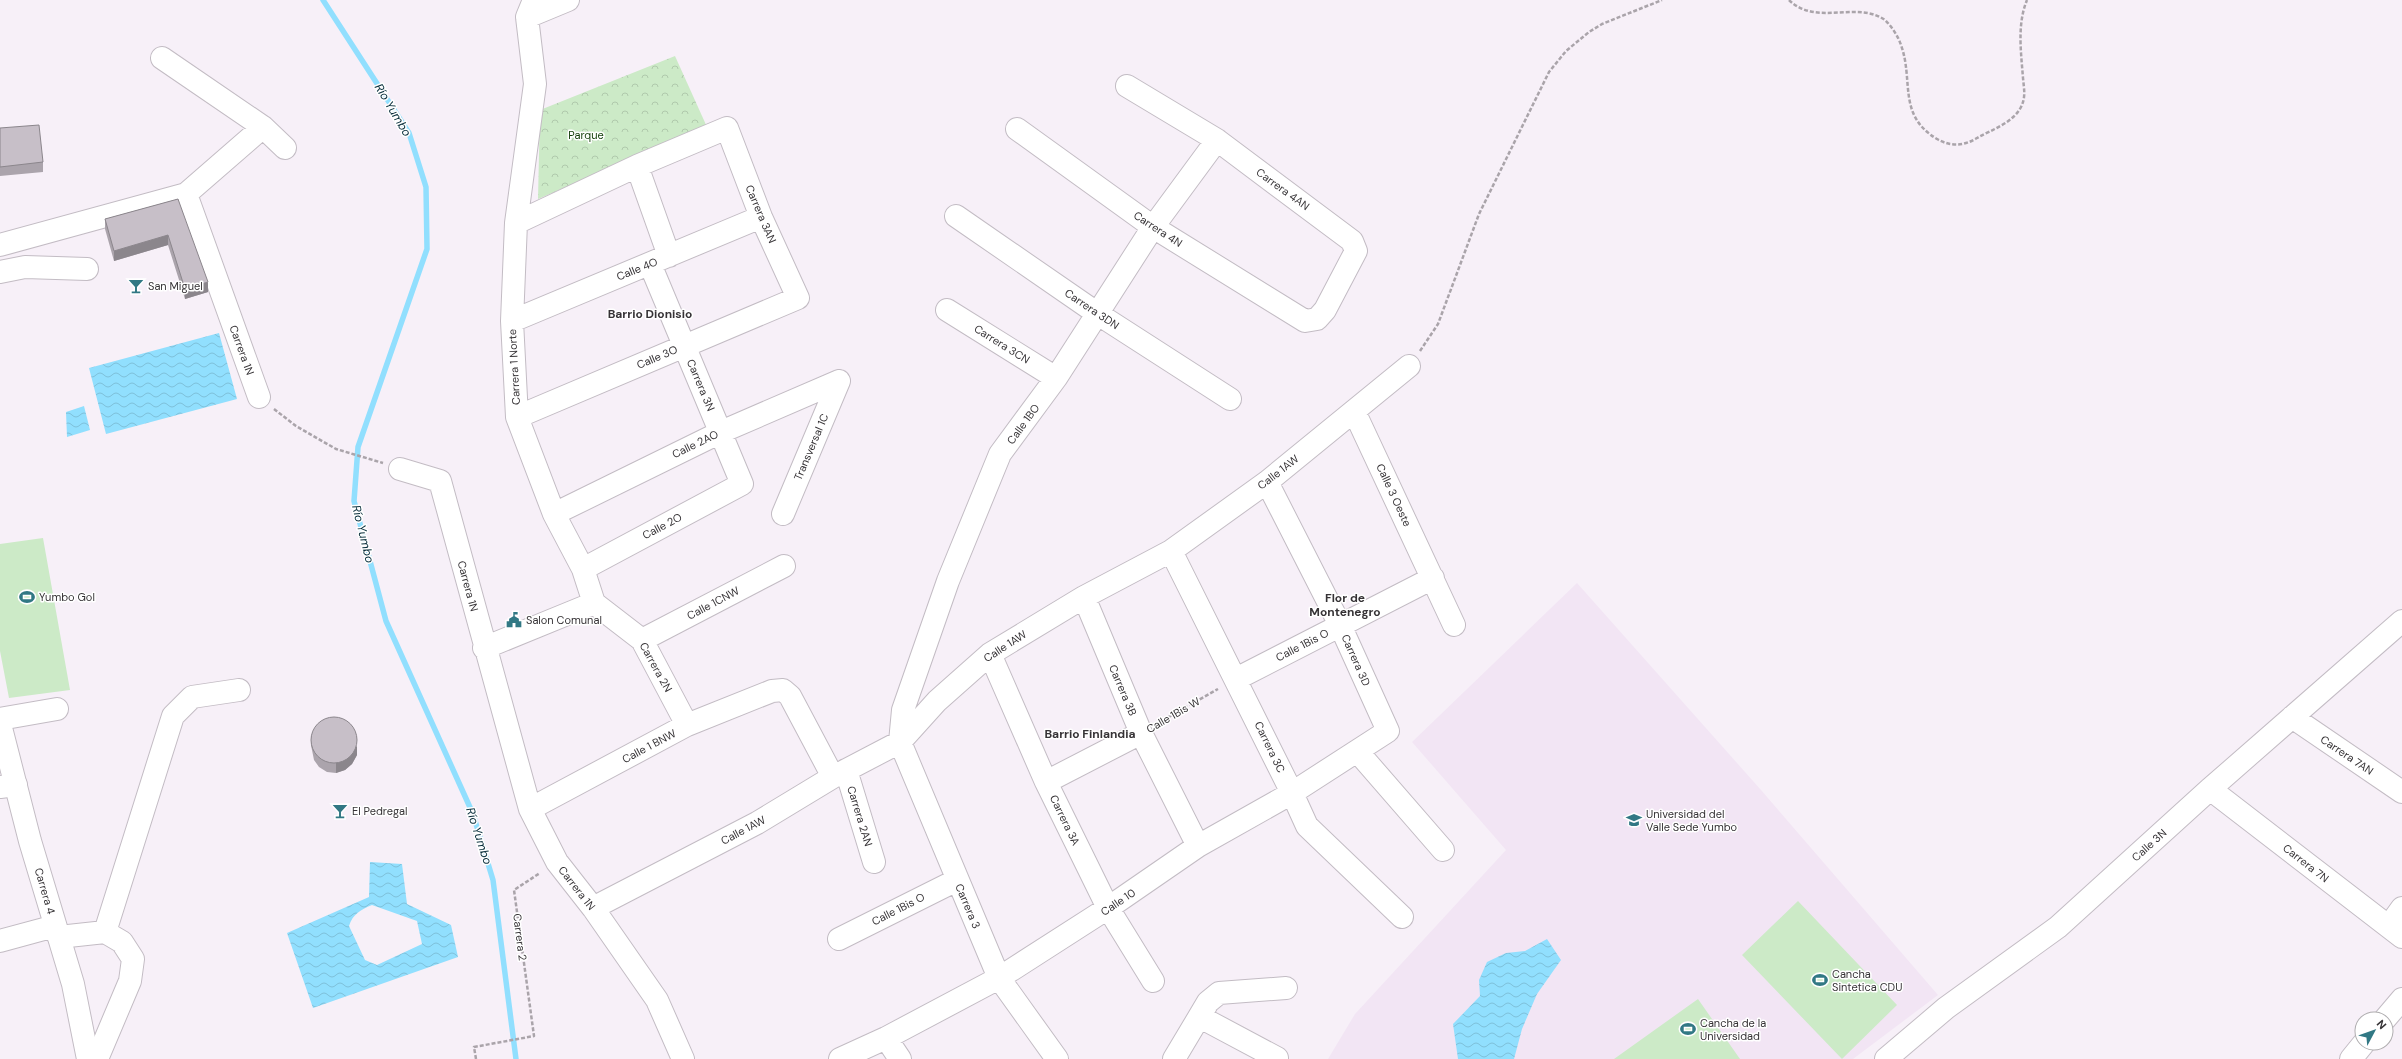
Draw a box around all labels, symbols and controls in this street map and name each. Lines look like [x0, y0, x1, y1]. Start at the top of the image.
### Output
water label: Río Yumbo [371, 81, 415, 139]
park label: Parque [568, 128, 604, 142]
street label: Carrera 4AN [1254, 165, 1312, 213]
street label: Carrera 3AN [742, 183, 780, 245]
street label: Carrera 4N [1131, 208, 1185, 250]
street label: Calle 4O [614, 254, 660, 284]
bar icon: San Miguel [127, 277, 145, 295]
place label: San Miguel [148, 279, 203, 293]
street label: Carrera 3DN [1062, 286, 1122, 332]
district label: Barrio Dionisio [608, 306, 692, 322]
street label: Carrera 3CN [972, 321, 1032, 367]
street label: Carrera 1N [227, 323, 257, 377]
street label: Carrera 1 Norte [505, 329, 523, 405]
street label: Calle 3O [634, 342, 680, 372]
street label: Carrera 3N [684, 357, 718, 413]
street label: Calle 1BO [1004, 401, 1042, 447]
street label: Transversal 1C [791, 411, 831, 482]
street label: Calle 2AO [670, 427, 720, 461]
street label: Calle 1AW [1255, 451, 1302, 492]
street label: Calle 3 Oeste [1373, 461, 1415, 529]
water label: Río Yumbo [348, 503, 378, 565]
street label: Calle 2O [640, 510, 684, 542]
street label: Carrera 1N [454, 559, 482, 613]
street label: Calle 1CNW [684, 583, 742, 623]
sports icon: Yumbo Gol [18, 588, 36, 606]
place label: Yumbo Gol [39, 590, 95, 604]
district label: Flor de Montenegro [1309, 590, 1381, 620]
public building icon: Salon Comunal [505, 611, 523, 629]
place label: Salon Comunal [526, 613, 602, 627]
street label: Calle 1Bis O [1273, 626, 1331, 664]
street label: Calle 1AW [981, 627, 1029, 665]
street label: Carrera 3D [1338, 632, 1374, 688]
street label: Carrera 2N [637, 640, 675, 694]
street label: Carrera 3B [1106, 662, 1140, 718]
street label: Calle 1Bis W [1144, 694, 1203, 736]
street label: Carrera 3C [1252, 719, 1288, 775]
street label: Calle 1 BNW [620, 726, 679, 766]
district label: Barrio Finlandia [1044, 726, 1136, 742]
street label: Carrera 7AN [2318, 732, 2376, 778]
street label: Carrera 2AN [844, 784, 876, 848]
street label: Carrera 3A [1047, 792, 1083, 848]
bar icon: El Pedregal [331, 802, 349, 820]
place label: El Pedregal [352, 804, 407, 818]
water label: Río Yumbo [462, 805, 496, 867]
place label: Universidad del Valle Sede Yumbo [1646, 807, 1737, 834]
school or university icon: Universidad del Valle Sede Yumbo [1625, 811, 1643, 829]
street label: Calle 1AW [718, 812, 768, 848]
street label: Calle 3N [2129, 826, 2169, 864]
street label: Carrera 7N [2280, 841, 2332, 885]
street label: Carrera 1N [555, 863, 599, 913]
street label: Carrera 4 [32, 866, 58, 916]
street label: Carrera 3 [952, 881, 984, 931]
street label: Calle 10 [1098, 885, 1138, 919]
street label: Calle 1Bis O [869, 890, 927, 928]
street label: Carrera 2 [510, 913, 530, 961]
place label: Cancha Sintetica CDU [1832, 967, 1902, 994]
sports icon: Cancha Sintetica CDU [1811, 971, 1829, 989]
north arrow [2354, 1011, 2394, 1051]
place label: Cancha de la Universidad [1700, 1016, 1766, 1043]
text: N [2374, 1017, 2389, 1032]
sports icon: Cancha de la Universidad [1679, 1020, 1697, 1038]

